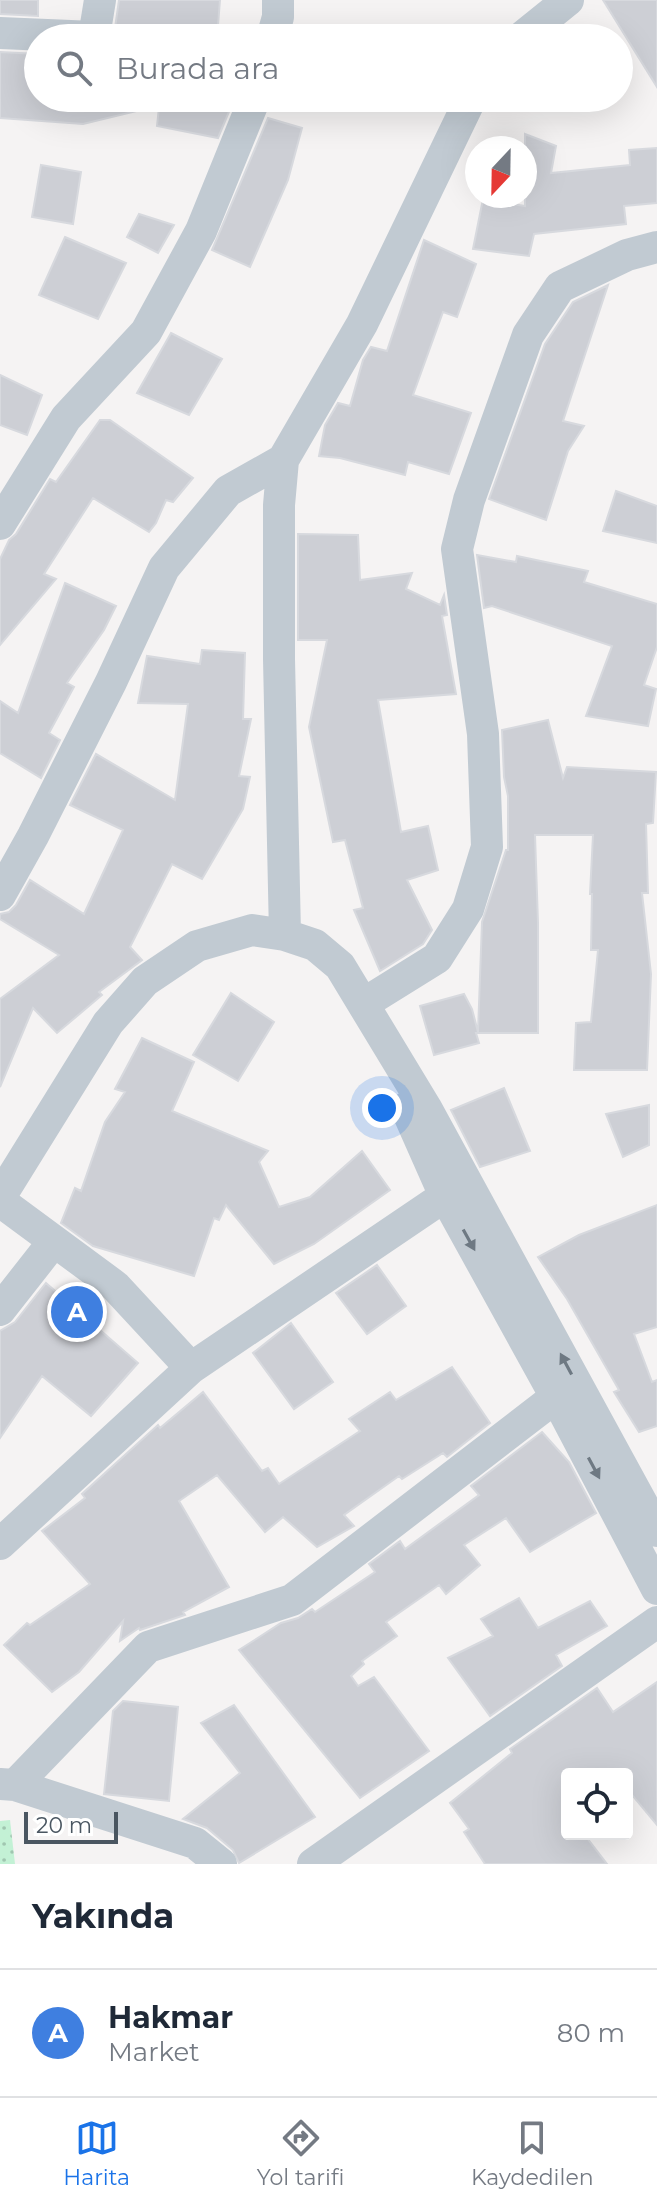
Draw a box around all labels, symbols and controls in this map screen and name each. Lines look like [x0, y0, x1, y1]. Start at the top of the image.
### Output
search box [24, 24, 633, 112]
icon: search [52, 46, 96, 90]
text: Burada ara [116, 50, 279, 87]
north arrow [465, 136, 537, 208]
your location [362, 1088, 402, 1128]
one-way arrow [462, 1229, 476, 1251]
pin: A [51, 1282, 103, 1342]
one-way arrow [560, 1353, 574, 1375]
one-way arrow [587, 1457, 600, 1480]
map controls [561, 1768, 633, 1840]
button: locate [561, 1768, 633, 1840]
scale bar [24, 1808, 118, 1844]
text: 20 m [36, 1812, 92, 1839]
text: Yakında [32, 1895, 174, 1937]
text: Hakmar [108, 1999, 233, 2036]
text: A [48, 2017, 68, 2049]
text: 80 m [557, 2017, 625, 2049]
text: Market [108, 2036, 200, 2068]
tab: Harita [63, 2116, 130, 2191]
tab: Yol tarifi [257, 2116, 344, 2191]
tab: Kaydedilen [471, 2116, 594, 2191]

